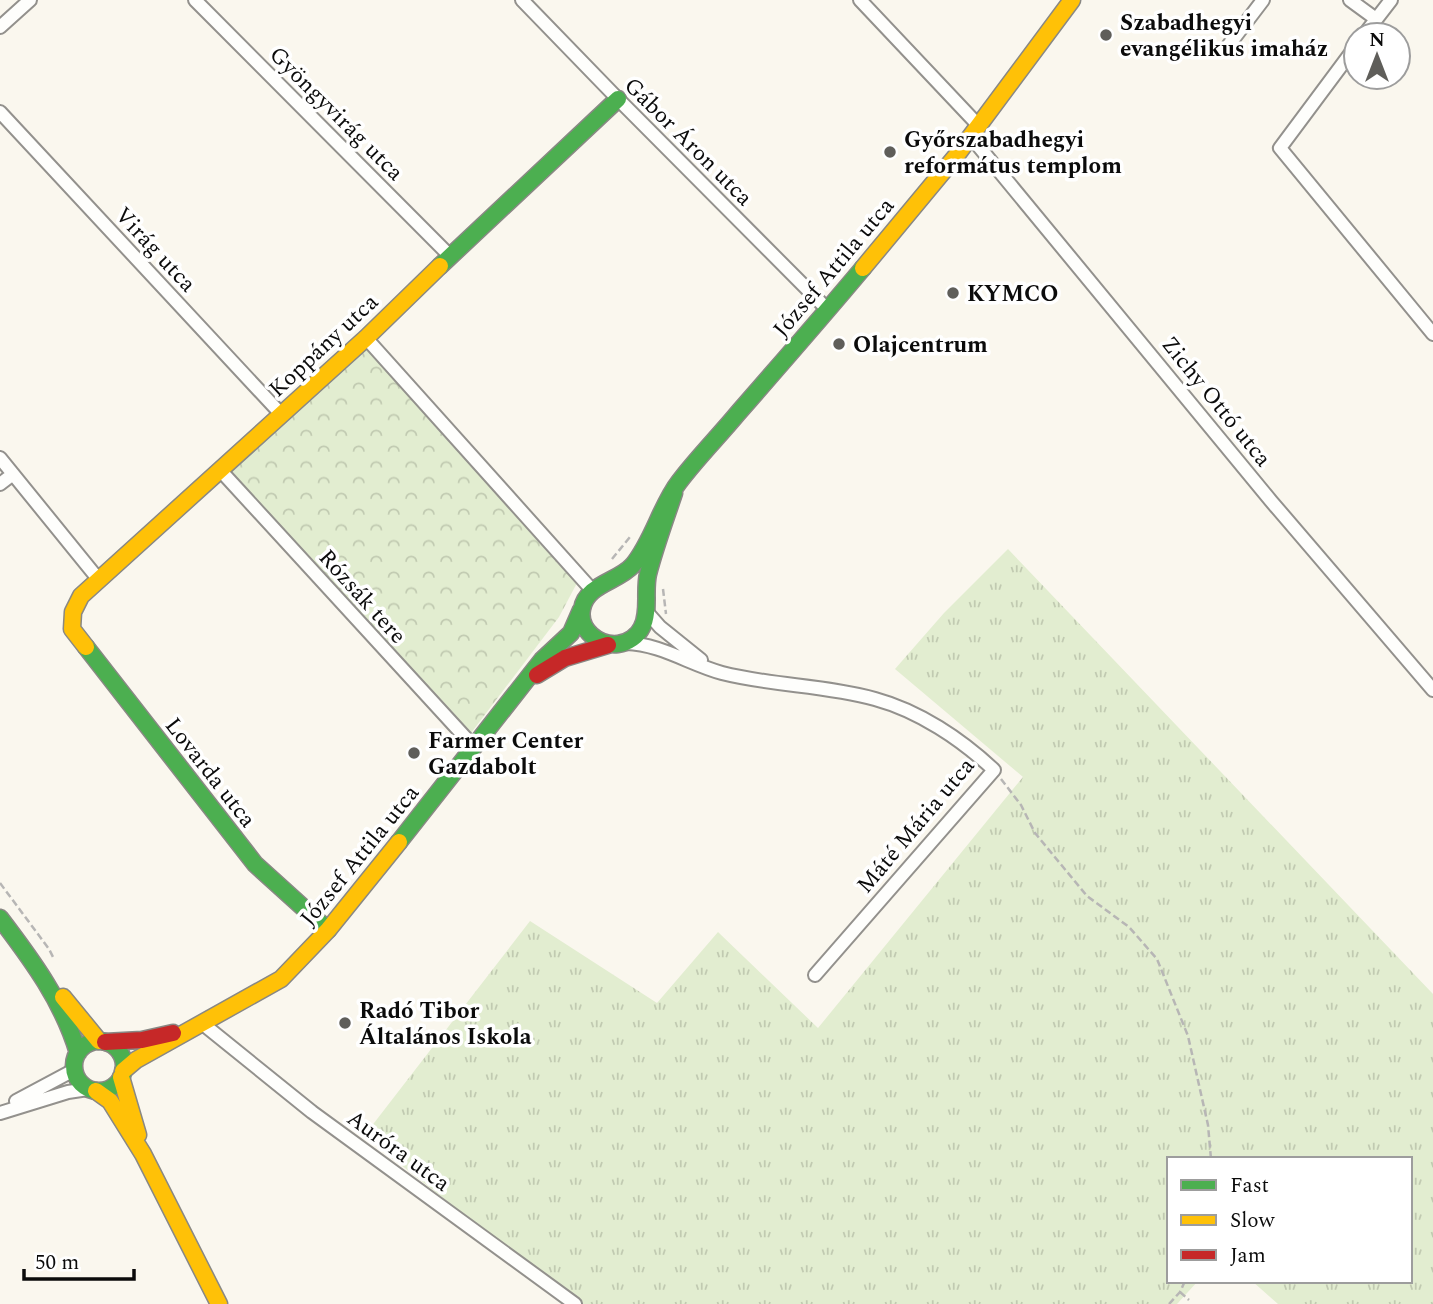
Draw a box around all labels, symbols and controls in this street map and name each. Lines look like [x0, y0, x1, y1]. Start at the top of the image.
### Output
place label: Szabadhegyi evangélikus imaház [1120, 6, 1328, 67]
north arrow [1342, 21, 1412, 91]
text: N [1369, 26, 1385, 55]
marker: Szabadhegyi evangélikus imaház [1098, 27, 1114, 43]
street label: Gyöngyvirág utca [261, 39, 411, 189]
street label: Gábor Áron utca [615, 69, 761, 215]
place label: Győrszabadhegyi református templom [904, 123, 1122, 184]
marker: Győrszabadhegyi református templom [882, 144, 898, 160]
street label: József Attila utca [765, 190, 903, 346]
street label: Virág utca [106, 199, 204, 301]
place label: KYMCO [967, 277, 1058, 312]
marker: KYMCO [945, 285, 961, 301]
street label: Koppány utca [261, 286, 387, 406]
place label: Olajcentrum [853, 328, 988, 363]
street label: Zichy Ottó utca [1152, 329, 1280, 475]
marker: Olajcentrum [831, 336, 847, 352]
street label: Rózsák tere [310, 542, 414, 652]
street label: Lovarda utca [156, 710, 264, 836]
place label: Farmer Center Gazdabolt [428, 724, 584, 785]
marker: Farmer Center Gazdabolt [406, 745, 422, 761]
street label: Máté Mária utca [849, 750, 984, 902]
street label: József Attila utca [292, 777, 428, 934]
place label: Radó Tibor Általános Iskola [359, 994, 532, 1055]
marker: Radó Tibor Általános Iskola [337, 1015, 353, 1031]
street label: Auróra utca [339, 1102, 457, 1201]
legend [1167, 1157, 1412, 1283]
text: Fast [1230, 1170, 1269, 1202]
text: Slow [1230, 1205, 1276, 1237]
scale bar [24, 1238, 135, 1282]
text: Jam [1230, 1240, 1266, 1272]
text: 50 m [35, 1247, 79, 1279]

